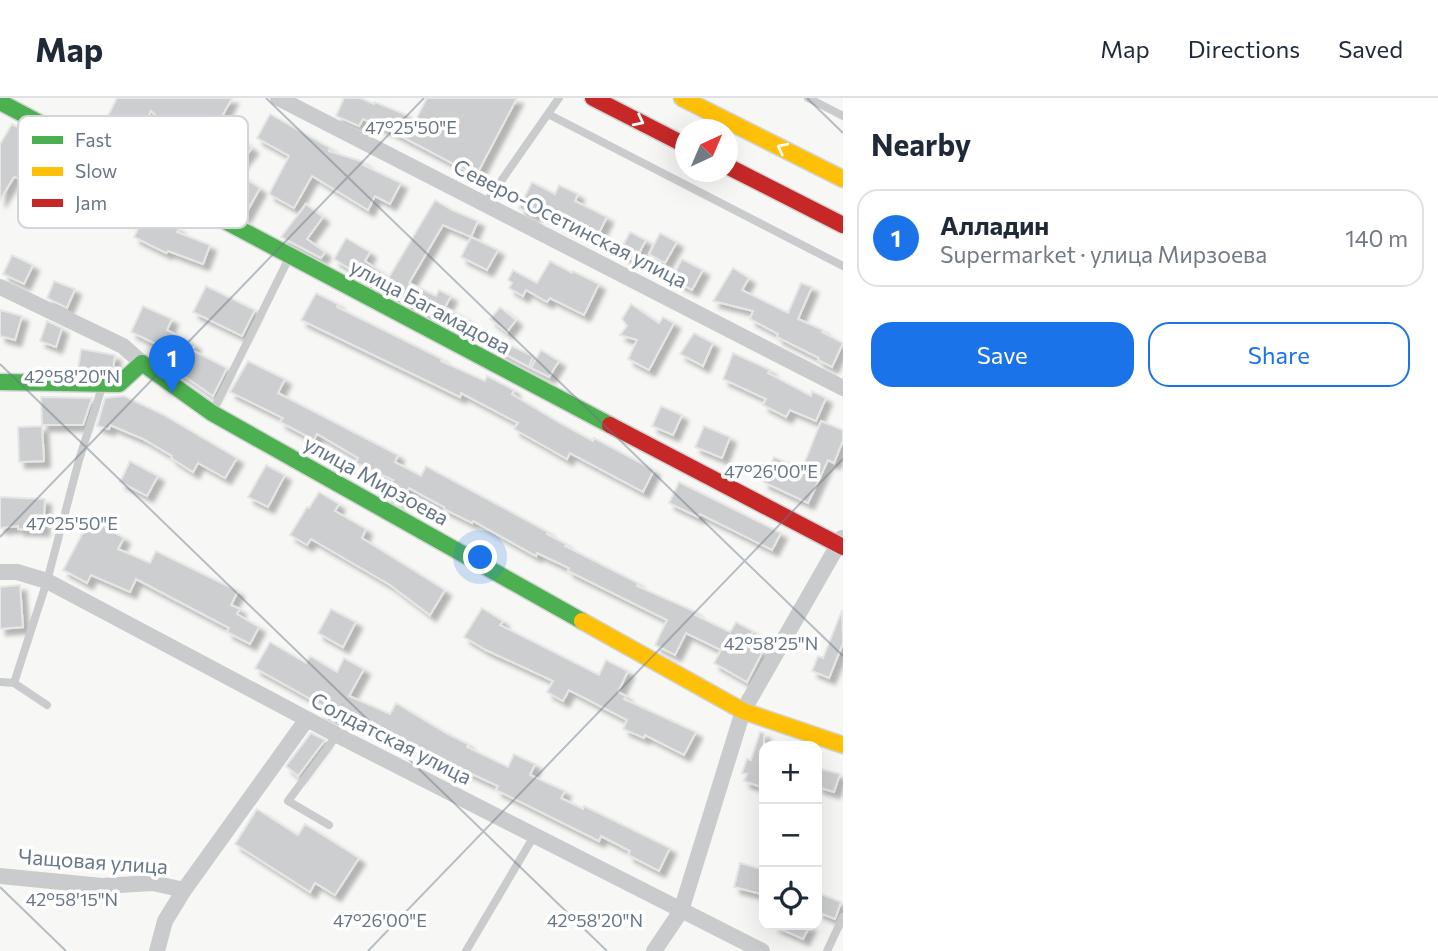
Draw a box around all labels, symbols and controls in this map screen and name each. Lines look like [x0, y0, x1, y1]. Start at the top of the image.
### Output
text: Map [35, 28, 103, 69]
text: Map [1100, 34, 1150, 63]
text: Directions [1188, 34, 1300, 63]
text: Saved [1338, 34, 1403, 63]
one-way arrow [632, 113, 645, 127]
legend [18, 116, 248, 228]
text: 47°25'50"E [365, 116, 457, 138]
north arrow [675, 119, 738, 182]
text: Nearby [871, 125, 971, 162]
text: Fast [75, 128, 112, 151]
one-way arrow [777, 143, 789, 157]
street label: Северо-Осетинская улица [450, 153, 692, 293]
text: Slow [75, 159, 117, 182]
text: Jam [75, 191, 107, 214]
text: Алладин [940, 209, 1049, 240]
text: 1 [891, 224, 901, 252]
text: 140 m [1345, 224, 1408, 252]
text: Supermarket · улица Мирзоева [940, 240, 1267, 268]
street label: улица Багамадова [346, 253, 515, 359]
button: Save [871, 322, 1134, 387]
button: Share [1148, 322, 1410, 387]
pin: 1 [149, 335, 195, 393]
text: 42°58'20"N [24, 365, 120, 387]
street label: улица Мирзоева [300, 430, 454, 530]
text: 47°26'00"E [724, 460, 818, 482]
text: 47°25'50"E [26, 512, 118, 534]
your location [463, 540, 497, 574]
text: 42°58'25"N [724, 632, 818, 654]
street label: Солдатская улица [307, 686, 476, 789]
map controls [759, 741, 822, 930]
button: + [759, 741, 822, 804]
button: − [759, 804, 822, 867]
street label: Чащовая улица [17, 843, 169, 878]
button: locate [759, 867, 822, 930]
text: 42°58'15"N [26, 888, 118, 910]
text: 47°26'00"E [333, 909, 427, 931]
text: 42°58'20"N [547, 909, 643, 931]

